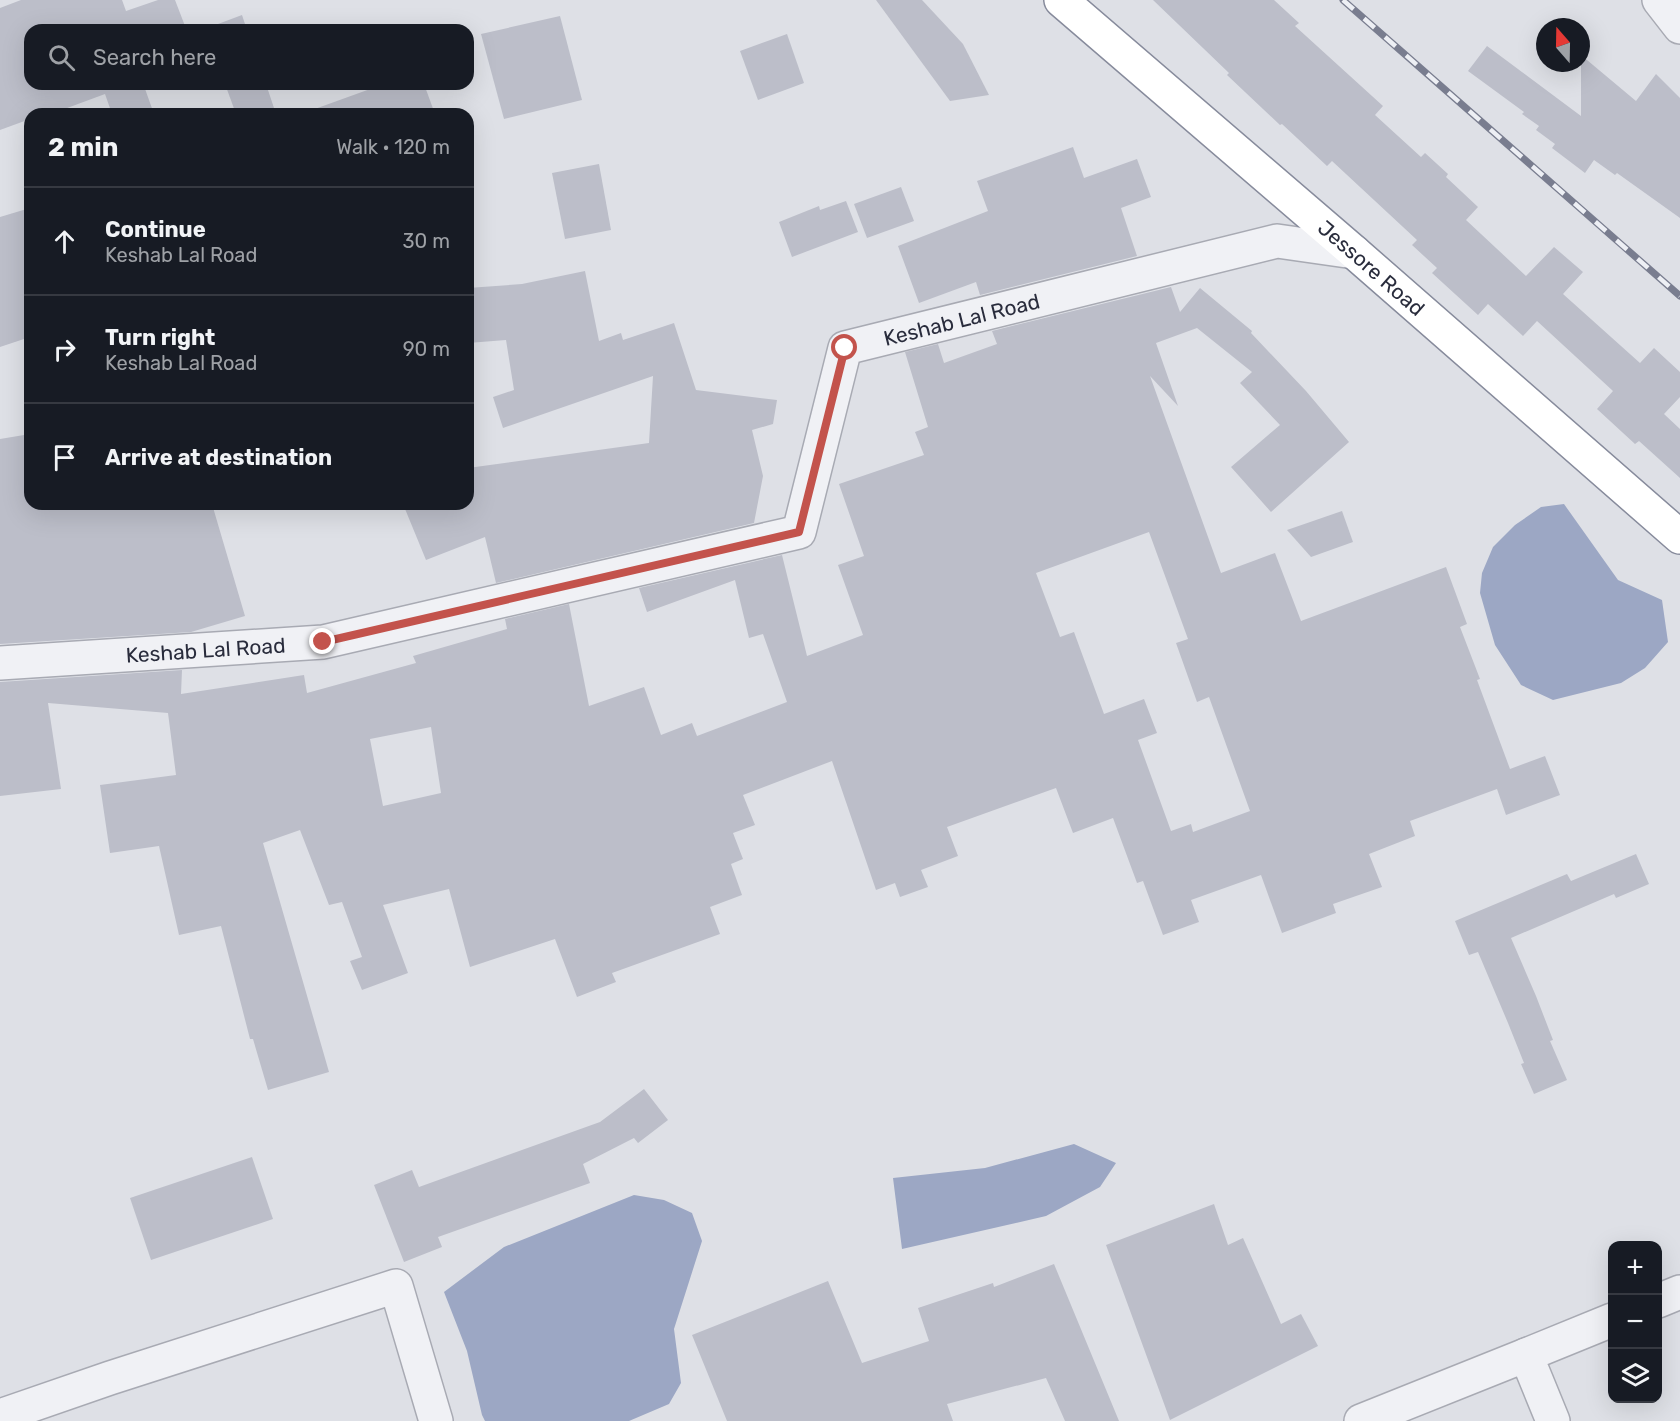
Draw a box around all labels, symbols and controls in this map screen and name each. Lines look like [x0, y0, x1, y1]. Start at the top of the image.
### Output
north arrow [1536, 18, 1590, 72]
search box [24, 24, 474, 90]
icon: search [45, 41, 78, 74]
text: Search here [93, 44, 216, 71]
text: 2 min [48, 132, 118, 163]
text: Walk · 120 m [336, 135, 450, 159]
street label: Jessore Road [1313, 214, 1430, 321]
text: Continue [105, 216, 206, 243]
icon: ahead [48, 225, 81, 258]
text: 30 m [403, 229, 450, 253]
text: Keshab Lal Road [105, 243, 257, 267]
street label: Keshab Lal Road [881, 288, 1042, 350]
text: Turn right [105, 324, 215, 351]
icon: right [48, 333, 81, 366]
route start [831, 334, 857, 360]
text: 90 m [403, 337, 450, 361]
text: Keshab Lal Road [105, 351, 257, 375]
icon: arrive [48, 441, 81, 474]
text: Arrive at destination [105, 444, 332, 471]
route end [309, 628, 335, 654]
street label: Keshab Lal Road [125, 632, 286, 667]
map controls [1608, 1241, 1662, 1403]
button: + [1608, 1241, 1662, 1295]
button: − [1608, 1295, 1662, 1349]
button: layers [1608, 1349, 1662, 1403]

